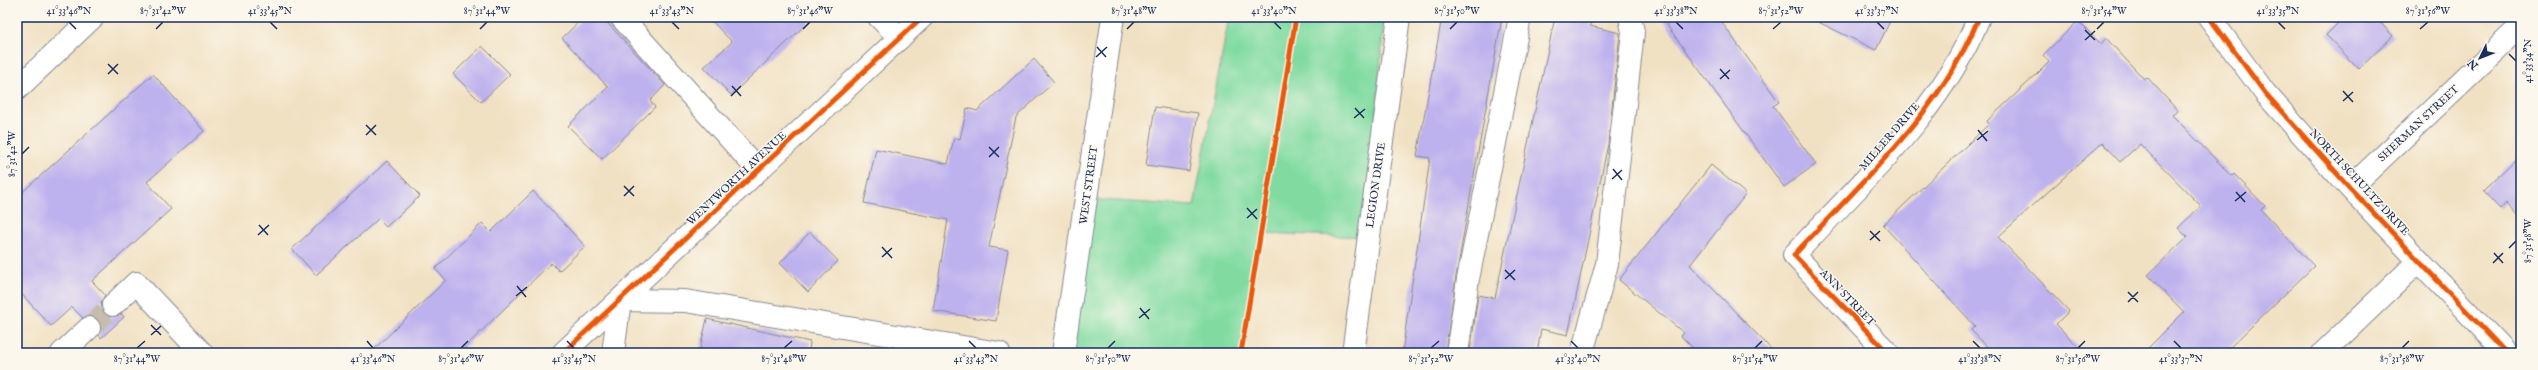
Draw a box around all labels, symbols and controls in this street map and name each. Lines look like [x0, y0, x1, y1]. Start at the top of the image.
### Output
text: 41°33'46"N [47, 5, 92, 18]
text: 87°31'42"W [140, 5, 187, 18]
text: 41°33'45"N [248, 5, 292, 18]
text: 87°31'44"W [464, 5, 511, 18]
text: 41°33'43"N [650, 5, 694, 18]
text: 87°31'46"W [787, 5, 833, 18]
text: 87°31'48"W [1111, 5, 1157, 18]
text: 41°33'40"N [1251, 5, 1297, 18]
text: 87°31'50"W [1435, 5, 1480, 18]
text: 41°33'38"N [1654, 5, 1698, 18]
text: 87°31'52"W [1759, 5, 1804, 18]
text: 41°33'37"N [1855, 5, 1899, 18]
text: 87°31'54"W [2082, 5, 2127, 18]
text: 41°33'35"N [2256, 5, 2300, 18]
text: 87°31'56"W [2406, 5, 2451, 18]
north arrow [2460, 38, 2500, 78]
text: 41°33'34"N [2522, 39, 2535, 83]
text: N [2465, 56, 2482, 73]
street label: SHERMAN STREET [2375, 82, 2462, 165]
street label: MILLER DRIVE [1856, 99, 1923, 174]
street label: NORTH SCHULTZ DRIVE [2306, 126, 2413, 239]
street label: WENTWORTH AVENUE [684, 129, 790, 229]
text: 87°31'42"W [6, 130, 19, 177]
street label: LEGION DRIVE [1363, 141, 1389, 229]
street label: WEST STREET [1077, 145, 1101, 225]
text: 87°31'58"W [2522, 219, 2535, 263]
street label: ANN STREET [1816, 265, 1878, 329]
text: 87°31'44"W [114, 353, 161, 366]
text: 41°33'46"N [351, 353, 396, 366]
text: 87°31'46"W [438, 353, 484, 366]
text: 41°33'45"N [552, 353, 596, 366]
text: 87°31'48"W [761, 353, 807, 366]
text: 41°33'43"N [954, 353, 998, 366]
text: 87°31'50"W [1086, 353, 1131, 366]
text: 87°31'52"W [1409, 353, 1454, 366]
text: 41°33'40"N [1555, 353, 1601, 366]
text: 87°31'54"W [1733, 353, 1778, 366]
text: 41°33'38"N [1958, 353, 2002, 366]
text: 87°31'56"W [2056, 353, 2101, 366]
text: 41°33'37"N [2159, 353, 2203, 366]
text: 87°31'58"W [2380, 353, 2424, 366]

